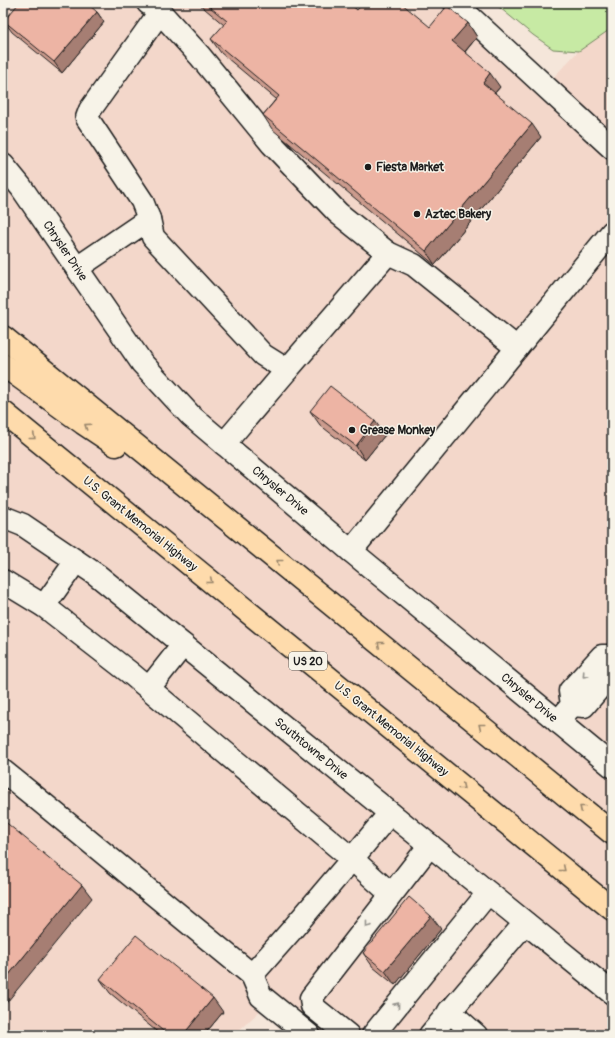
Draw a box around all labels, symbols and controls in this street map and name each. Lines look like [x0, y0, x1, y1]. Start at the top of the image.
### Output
place label: Fiesta Market [376, 160, 445, 175]
marker: Fiesta Market [363, 162, 373, 172]
place label: Aztec Bakery [425, 207, 492, 222]
marker: Aztec Bakery [412, 209, 422, 219]
street label: Chrysler Drive [39, 218, 91, 284]
place label: Grease Monkey [360, 423, 436, 438]
one-way arrow [85, 424, 92, 431]
marker: Grease Monkey [347, 425, 357, 435]
one-way arrow [29, 432, 36, 439]
street label: Chrysler Drive [249, 463, 311, 519]
street label: U.S. Grant Memorial Highway [80, 473, 200, 575]
one-way arrow [276, 560, 284, 567]
one-way arrow [205, 576, 212, 583]
one-way arrow [377, 642, 384, 649]
road number: US 20 [289, 652, 327, 670]
street label: Chrysler Drive [498, 670, 560, 726]
one-way arrow [582, 670, 589, 678]
street label: U.S. Grant Memorial Highway [331, 678, 451, 780]
street label: Southtowne Drive [271, 715, 351, 783]
one-way arrow [478, 724, 485, 731]
one-way arrow [458, 783, 465, 790]
one-way arrow [579, 806, 586, 813]
one-way arrow [559, 865, 566, 872]
one-way arrow [365, 920, 372, 927]
one-way arrow [393, 1002, 400, 1009]

